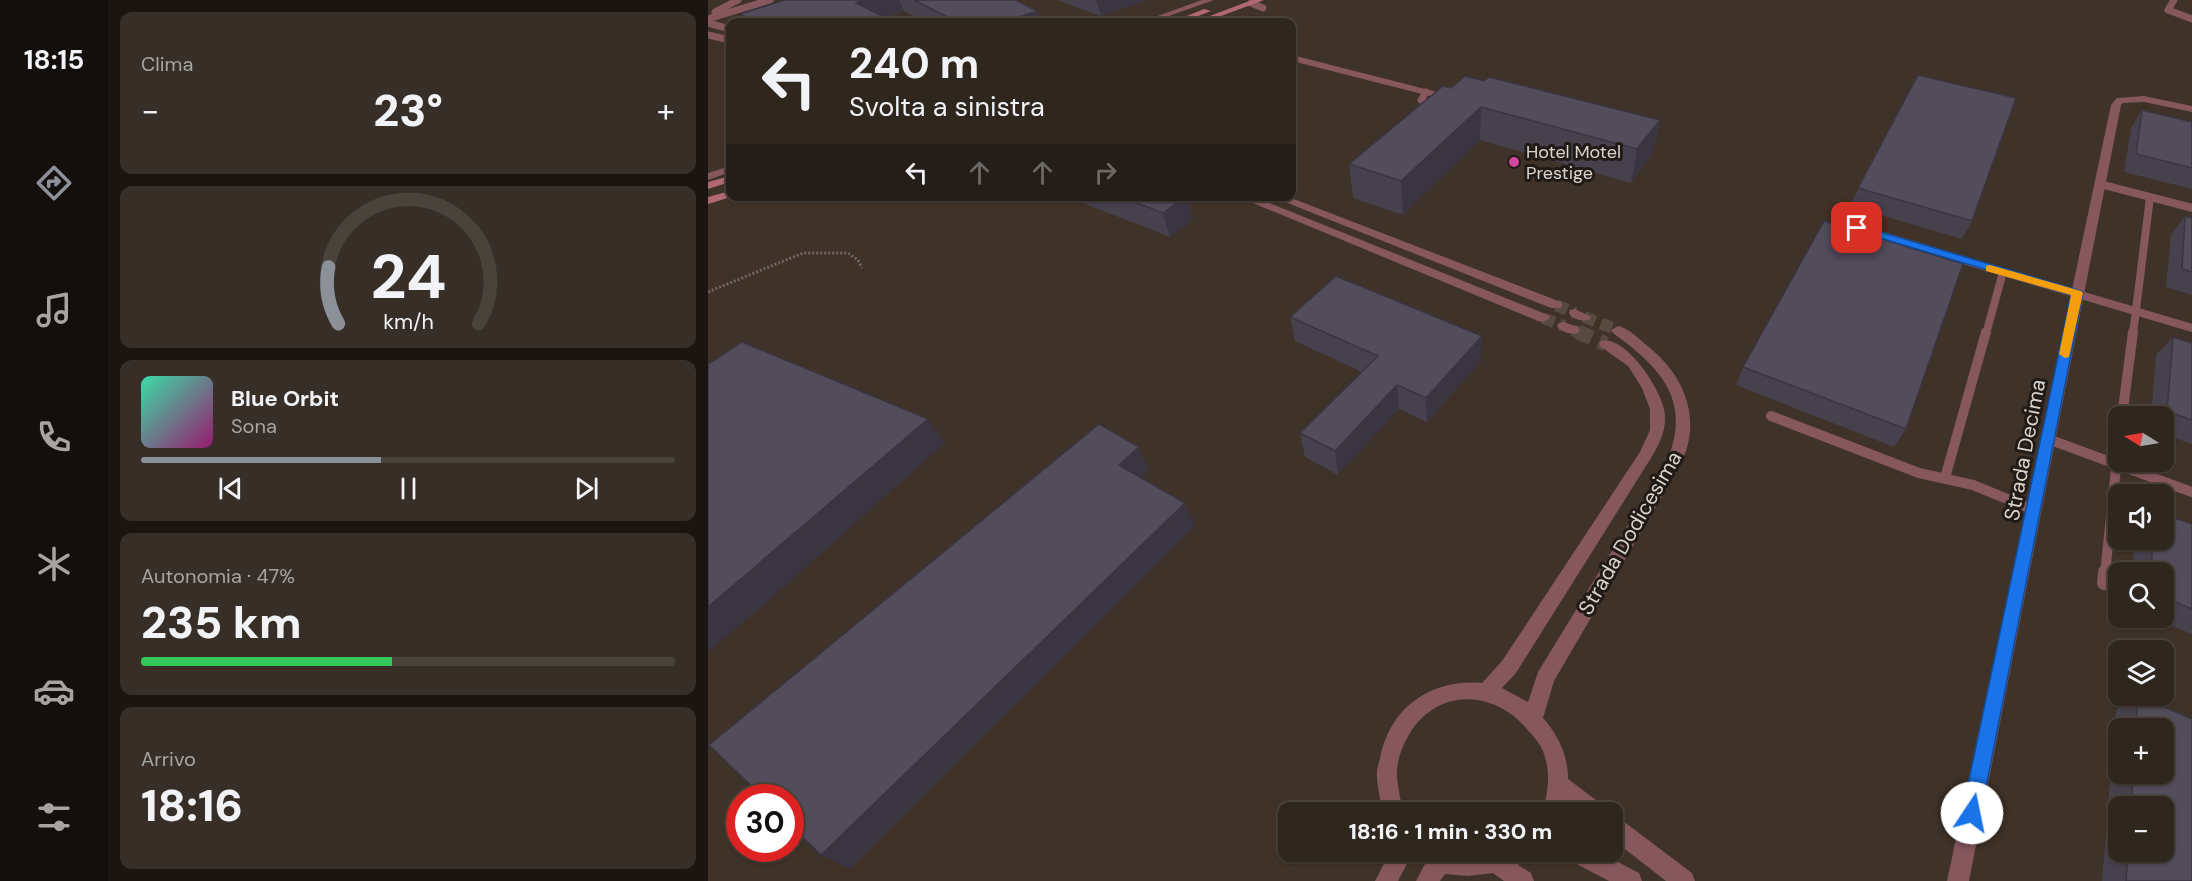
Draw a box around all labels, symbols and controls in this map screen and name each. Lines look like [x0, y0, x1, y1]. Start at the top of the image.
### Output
text: 240 m [849, 36, 979, 91]
text: 18:15 [24, 42, 84, 77]
icon: left [750, 42, 828, 120]
text: Clima [141, 51, 193, 77]
text: 23° [373, 81, 443, 140]
text: − [141, 89, 159, 132]
text: + [657, 89, 675, 132]
text: Svolta a sinistra [849, 89, 1045, 124]
place label: Hotel Motel Prestige [1526, 140, 1621, 185]
marker: Hotel Motel Prestige [1507, 155, 1521, 169]
icon: left [900, 156, 933, 189]
icon: ahead [963, 156, 996, 189]
icon: ahead [1026, 156, 1059, 189]
icon: right [1089, 156, 1122, 189]
icon: directions [33, 162, 75, 204]
pin [1831, 202, 1882, 253]
icon: arrive [1840, 211, 1873, 244]
text: 24 [370, 236, 446, 317]
icon: music [33, 289, 75, 331]
text: km/h [383, 308, 433, 336]
street label: Strada Decima [1998, 377, 2052, 523]
text: Blue Orbit [231, 384, 339, 413]
north arrow [2108, 406, 2174, 472]
map controls [2108, 406, 2174, 862]
text: Sona [231, 413, 277, 439]
icon: phone [33, 416, 75, 458]
street label: Strada Dodicesima [1572, 446, 1688, 620]
icon: previous [214, 472, 247, 505]
icon: pause [392, 472, 425, 505]
icon: next [570, 472, 603, 505]
button: sound [2108, 484, 2174, 550]
icon: climate [33, 543, 75, 585]
button: search [2108, 562, 2174, 628]
text: Autonomia · 47% [141, 563, 295, 589]
text: 235 km [141, 593, 302, 652]
button: layers [2108, 640, 2174, 706]
icon: car [33, 670, 75, 712]
button: + [2108, 718, 2174, 784]
text: Arrivo [141, 746, 196, 772]
text: 18:16 [141, 776, 243, 835]
position arrow [1940, 781, 2004, 845]
speed limit sign: 30 [726, 784, 804, 862]
icon: filters [33, 796, 75, 838]
button: − [2108, 796, 2174, 862]
text: 18:16 · 1 min · 330 m [1349, 817, 1552, 846]

